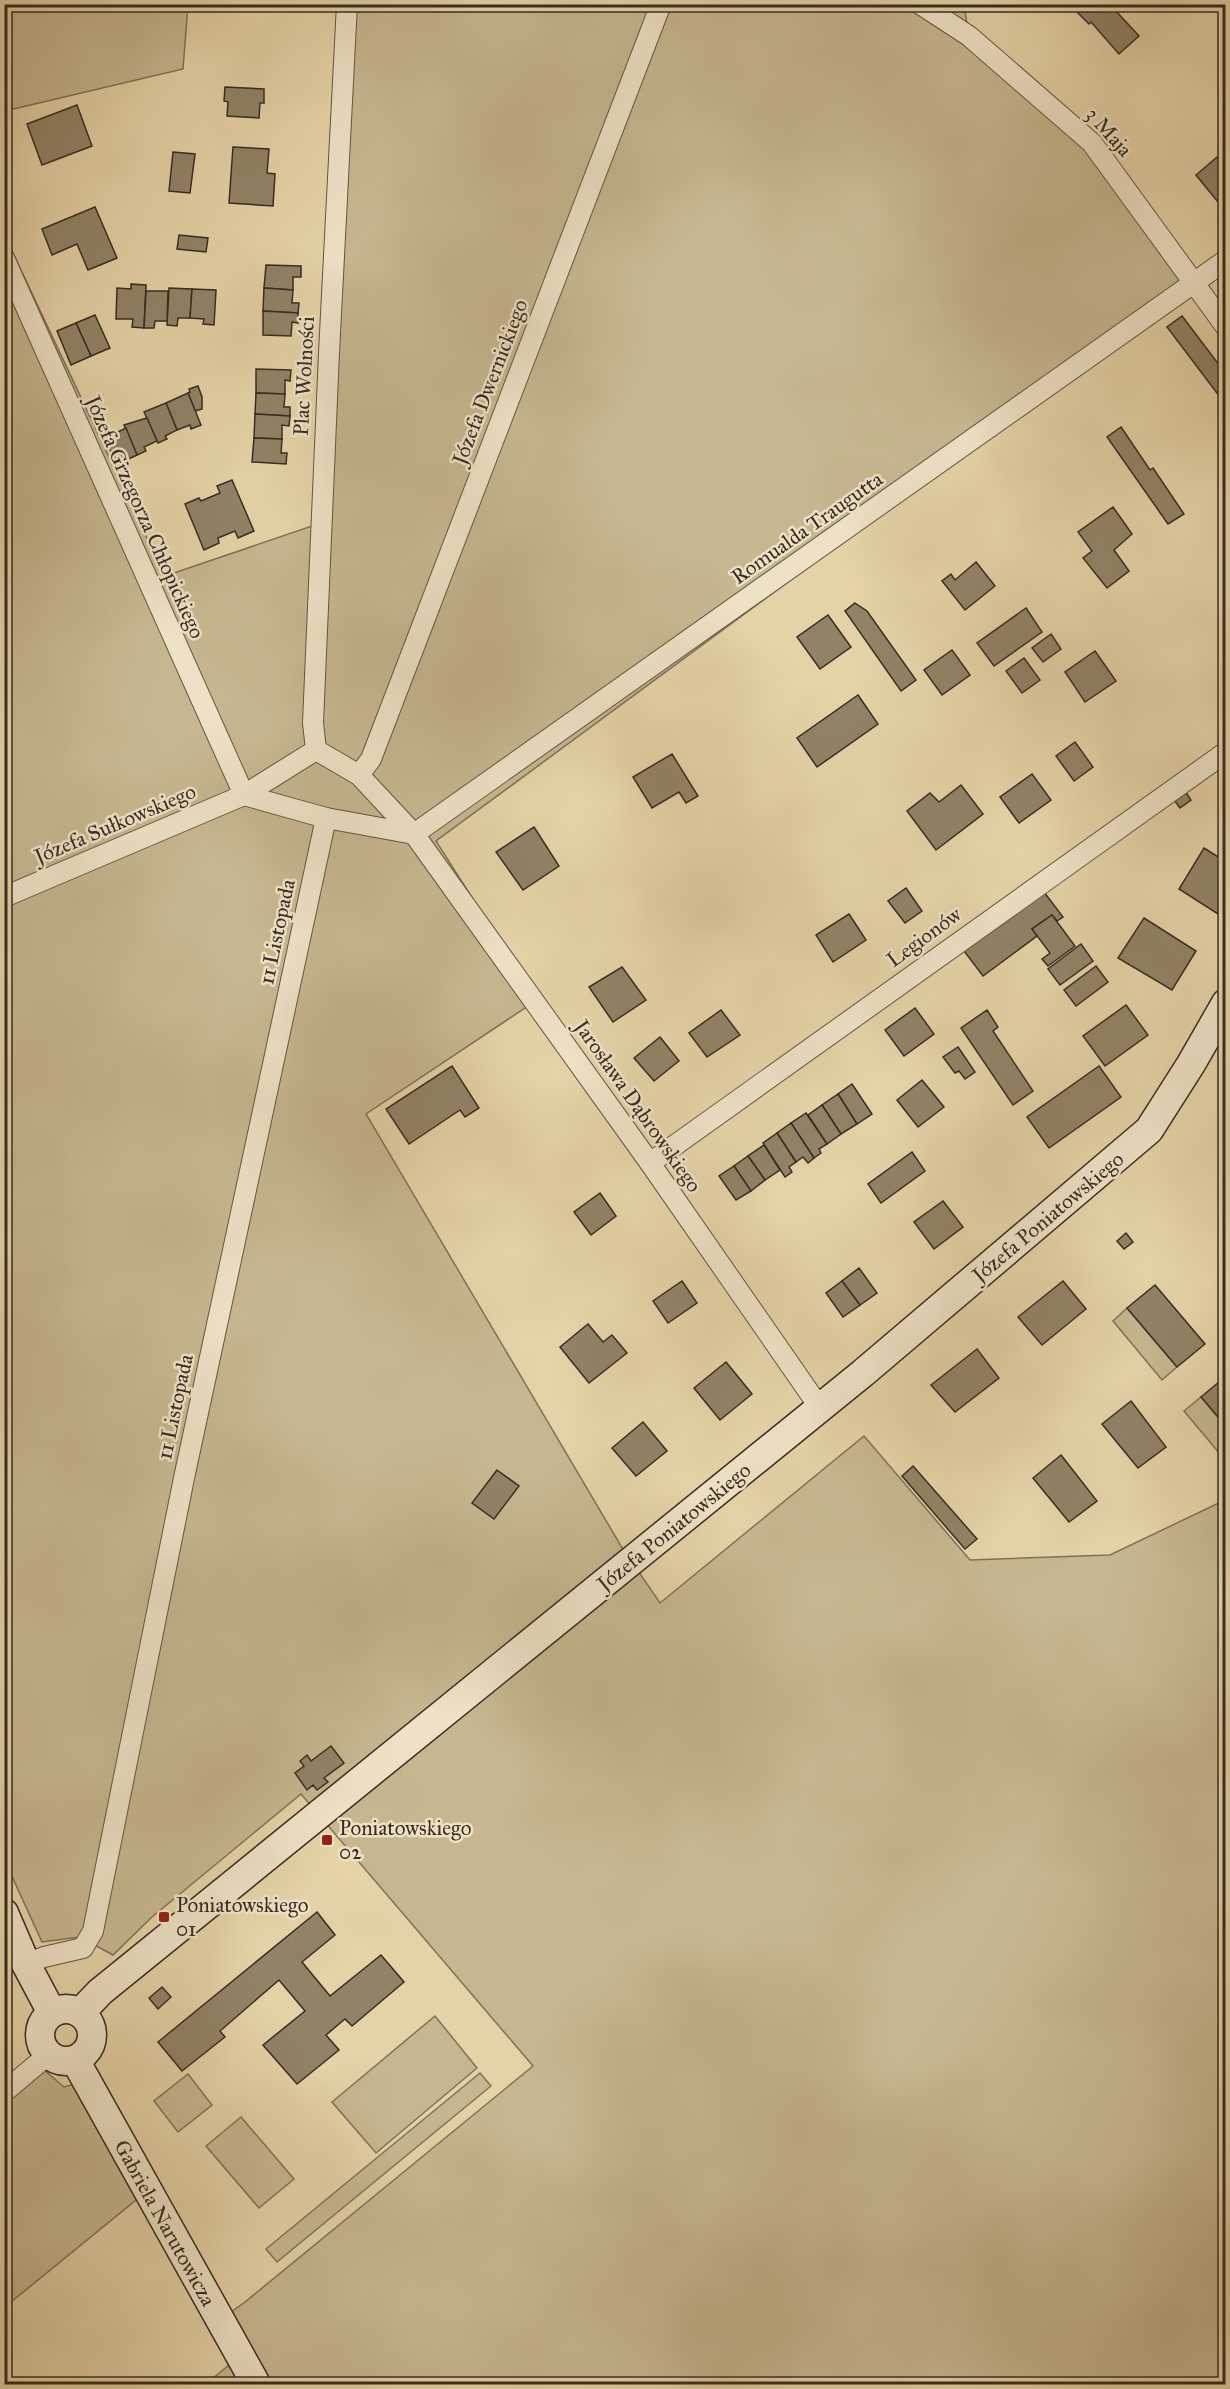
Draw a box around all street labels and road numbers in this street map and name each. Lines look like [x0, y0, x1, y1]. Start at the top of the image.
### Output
street label: 3 Maja [1080, 102, 1138, 162]
street label: Józefa Dwernickiego [446, 295, 534, 470]
street label: Plac Wolności [288, 315, 320, 436]
street label: Józefa Grzegorza Chłopickiego [79, 390, 210, 643]
street label: Romualda Traugutta [726, 466, 888, 590]
street label: Józefa Sułkowskiego [28, 778, 200, 871]
street label: 11 Listopada [253, 877, 301, 987]
street label: Legionów [881, 901, 967, 973]
street label: Jarosława Dąbrowskiego [568, 1013, 707, 1197]
street label: Józefa Poniatowskiego [965, 1146, 1129, 1289]
street label: 11 Listopada [151, 1352, 199, 1462]
street label: Józefa Poniatowskiego [590, 1457, 756, 1598]
street label: Gabriela Narutowicza [109, 2135, 222, 2311]

